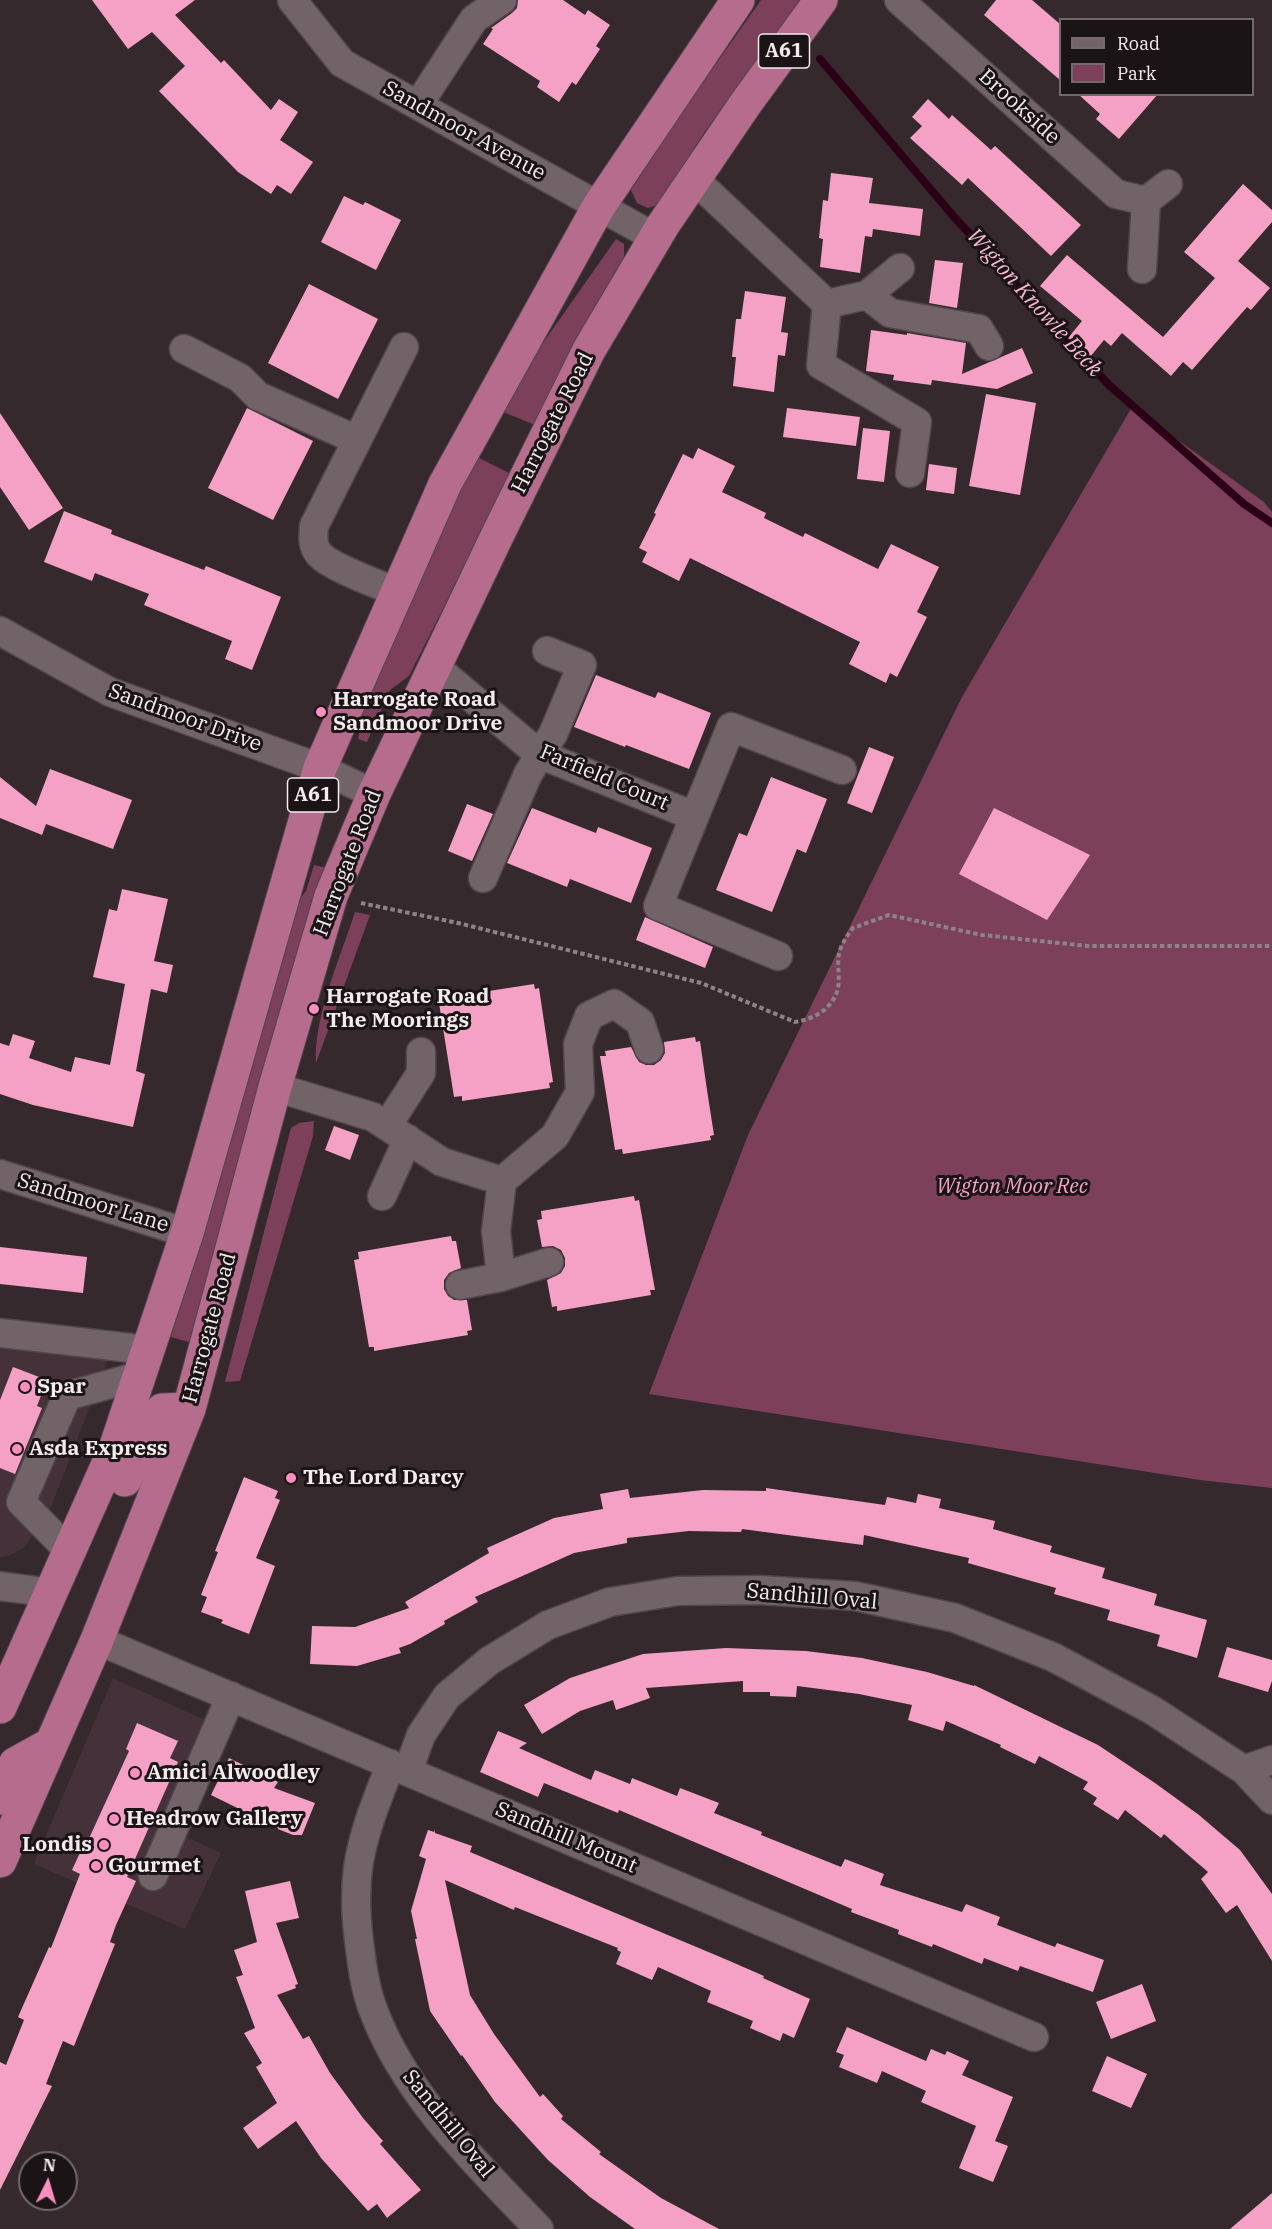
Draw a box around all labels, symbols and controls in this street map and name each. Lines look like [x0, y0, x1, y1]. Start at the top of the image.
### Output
legend [1059, 18, 1254, 96]
text: Road [1117, 32, 1160, 55]
road number: A61 [758, 34, 810, 68]
text: Park [1117, 62, 1156, 85]
street label: Brookside [973, 64, 1065, 150]
street label: Sandmoor Avenue [378, 76, 550, 186]
water label: Wigton Knowle Beck [961, 223, 1107, 383]
street label: Harrogate Road [507, 348, 599, 498]
street label: Sandmoor Drive [105, 679, 265, 757]
place label: Harrogate Road Sandmoor Drive [333, 687, 502, 737]
marker: Harrogate Road Sandmoor Drive [314, 705, 328, 719]
street label: Farfield Court [536, 740, 672, 816]
road number: A61 [288, 778, 338, 812]
street label: Harrogate Road [309, 786, 387, 940]
place label: Harrogate Road The Moorings [326, 984, 489, 1034]
marker: Harrogate Road The Moorings [307, 1002, 321, 1016]
street label: Sandmoor Lane [14, 1168, 172, 1238]
park label: Wigton Moor Rec [936, 1174, 1088, 1200]
street label: Harrogate Road [178, 1250, 242, 1406]
place label: Spar [37, 1374, 86, 1400]
marker: Spar [18, 1380, 32, 1394]
place label: Asda Express [29, 1436, 167, 1462]
marker: Asda Express [10, 1442, 24, 1456]
place label: The Lord Darcy [303, 1465, 464, 1491]
marker: The Lord Darcy [284, 1471, 298, 1485]
street label: Sandhill Oval [746, 1579, 878, 1615]
place label: Amici Alwoodley [147, 1760, 320, 1786]
marker: Amici Alwoodley [128, 1766, 142, 1780]
street label: Sandhill Mount [491, 1797, 641, 1879]
place label: Headrow Gallery [126, 1806, 303, 1832]
marker: Headrow Gallery [107, 1812, 121, 1826]
place label: Londis [22, 1832, 92, 1858]
marker: Londis [97, 1838, 111, 1852]
place label: Gourmet [108, 1853, 201, 1879]
marker: Gourmet [89, 1859, 103, 1873]
street label: Sandhill Oval [397, 2065, 499, 2183]
north arrow [18, 2151, 78, 2211]
text: N [42, 2155, 57, 2176]

